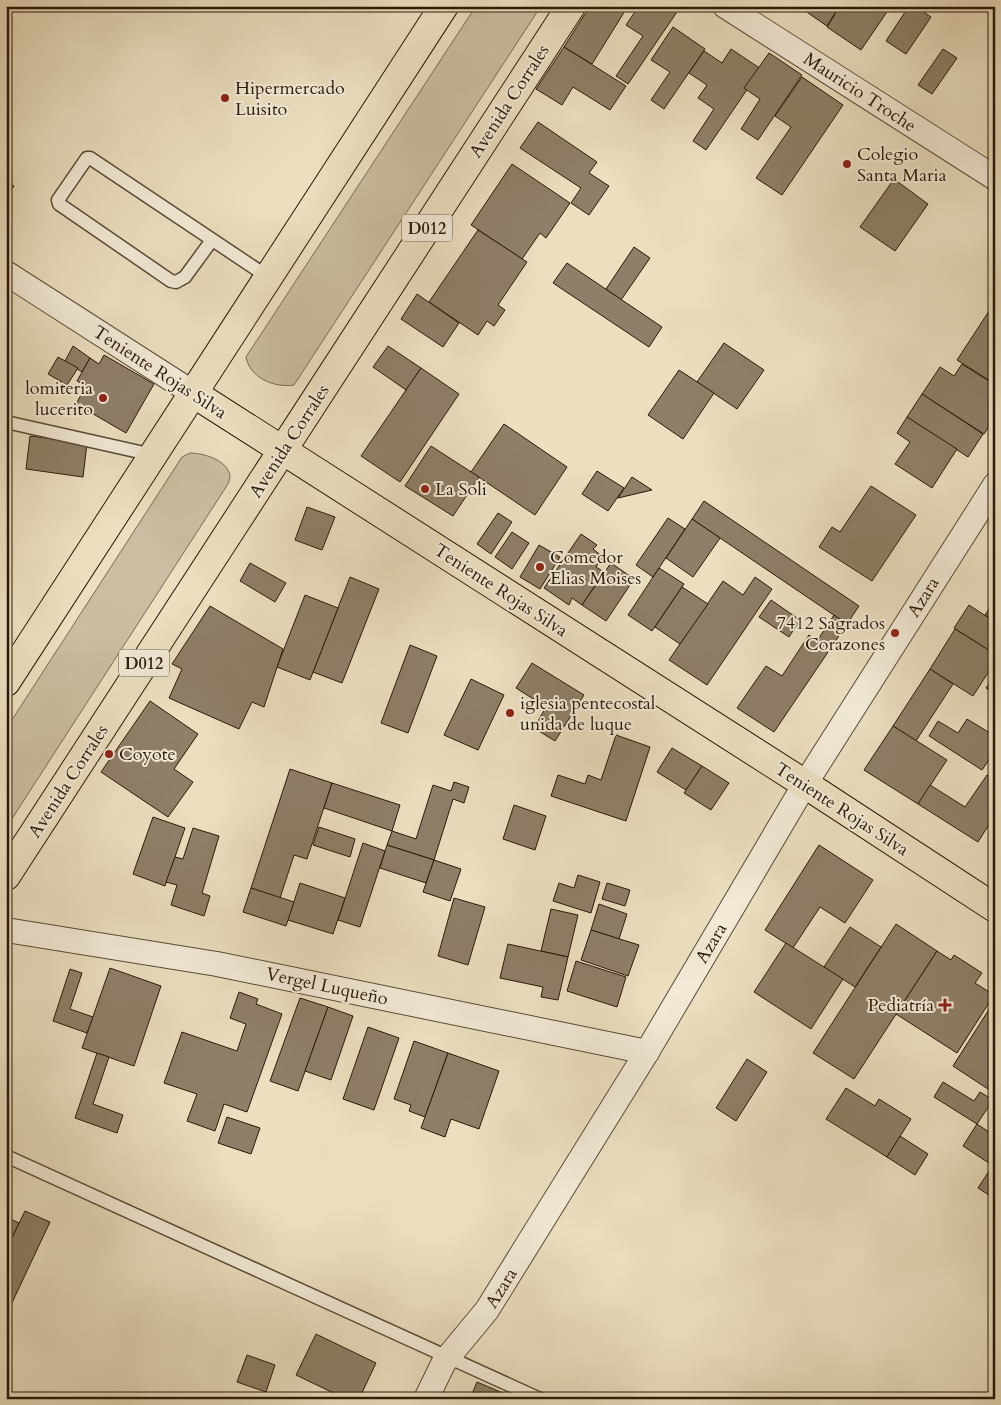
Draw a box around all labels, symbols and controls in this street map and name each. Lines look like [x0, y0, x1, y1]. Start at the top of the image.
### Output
street label: Avenida Corrales [463, 40, 556, 163]
street label: Mauricio Troche [798, 47, 921, 138]
place label: Hipermercado Luisito [235, 76, 345, 122]
marker: Hipermercado Luisito [219, 92, 231, 104]
place label: Colegio Santa Maria [857, 142, 947, 188]
marker: Colegio Santa Maria [841, 158, 853, 170]
road number: D012 [402, 214, 452, 242]
street label: Teniente Rojas Silva [88, 320, 232, 425]
place label: lomiteria lucerito [25, 376, 93, 422]
street label: Avenida Corrales [243, 380, 336, 503]
marker: lomiteria lucerito [97, 392, 109, 404]
place label: La Soli [435, 477, 487, 502]
marker: La Soli [419, 483, 431, 495]
street label: Teniente Rojas Silva [429, 538, 573, 643]
place label: Comedor Elias Moises [550, 545, 641, 591]
marker: Comedor Elias Moises [534, 561, 546, 573]
street label: Azara [901, 572, 946, 622]
place label: 7412 Sagrados Corazones [777, 611, 885, 657]
marker: 7412 Sagrados Corazones [889, 627, 901, 639]
road number: D012 [119, 650, 169, 676]
place label: iglesia pentecostal unida de luque [520, 691, 656, 737]
marker: iglesia pentecostal unida de luque [504, 707, 516, 719]
street label: Avenida Corrales [22, 720, 115, 843]
place label: Coyote [119, 742, 176, 767]
marker: Coyote [103, 748, 115, 760]
street label: Teniente Rojas Silva [770, 757, 914, 862]
street label: Azara [690, 918, 733, 968]
street label: Vergel Luqueño [264, 961, 390, 1012]
place label: Pediatría [868, 993, 934, 1018]
marker: Pediatría [938, 998, 952, 1012]
street label: Azara [479, 1263, 524, 1313]

